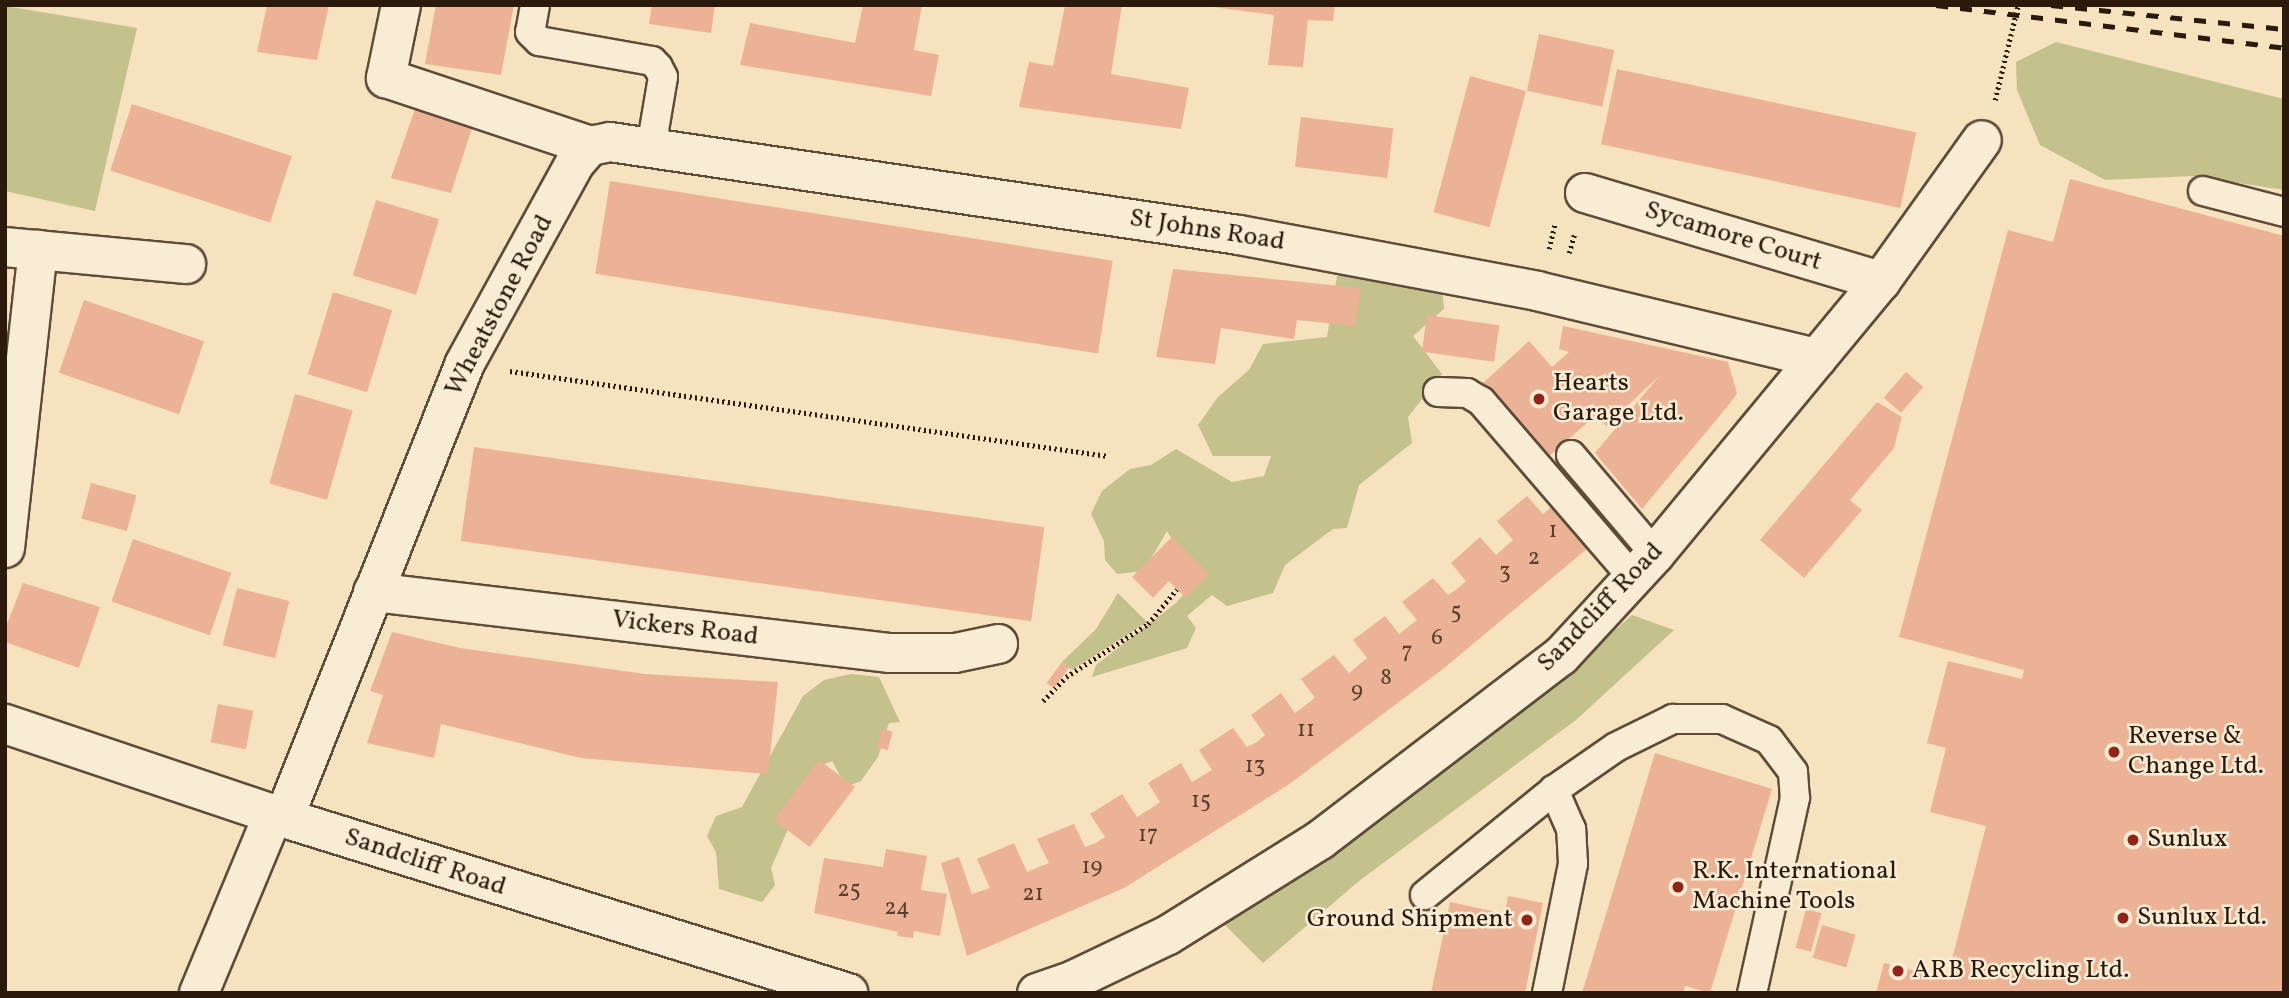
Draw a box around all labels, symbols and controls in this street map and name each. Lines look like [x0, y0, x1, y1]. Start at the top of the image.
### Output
street label: Sycamore Court [1641, 195, 1825, 279]
street label: St Johns Road [1127, 203, 1287, 259]
street label: Wheatstone Road [439, 210, 561, 402]
place label: Hearts Garage Ltd. [1553, 368, 1684, 430]
marker: Hearts Garage Ltd. [1531, 391, 1547, 407]
house number: 1 [1549, 517, 1557, 545]
street label: Sandcliff Road [1532, 538, 1670, 678]
house number: 2 [1528, 544, 1540, 572]
house number: 3 [1499, 558, 1511, 586]
house number: 5 [1450, 598, 1462, 626]
street label: Vickers Road [610, 605, 760, 653]
house number: 6 [1431, 624, 1443, 652]
house number: 7 [1401, 638, 1413, 666]
house number: 8 [1380, 664, 1392, 692]
house number: 9 [1351, 677, 1363, 705]
house number: 11 [1297, 716, 1315, 744]
place label: Reverse & Change Ltd. [2128, 721, 2264, 782]
marker: Reverse & Change Ltd. [2106, 744, 2122, 760]
house number: 13 [1245, 752, 1265, 780]
house number: 15 [1191, 787, 1211, 815]
house number: 17 [1138, 821, 1158, 849]
street label: Sandcliff Road [342, 823, 508, 903]
place label: Sunlux [2147, 824, 2228, 856]
marker: Sunlux [2125, 832, 2141, 848]
house number: 19 [1082, 853, 1102, 881]
place label: R.K. International Machine Tools [1692, 856, 1897, 917]
house number: 25 [837, 876, 861, 904]
marker: R.K. International Machine Tools [1670, 879, 1686, 895]
house number: 21 [1022, 880, 1044, 908]
house number: 24 [884, 894, 910, 922]
place label: Sunlux Ltd. [2137, 902, 2267, 934]
place label: Ground Shipment [1307, 904, 1513, 936]
marker: Sunlux Ltd. [2115, 910, 2131, 926]
marker: Ground Shipment [1519, 912, 1535, 928]
place label: ARB Recycling Ltd. [1912, 955, 2129, 987]
marker: ARB Recycling Ltd. [1890, 963, 1906, 979]

